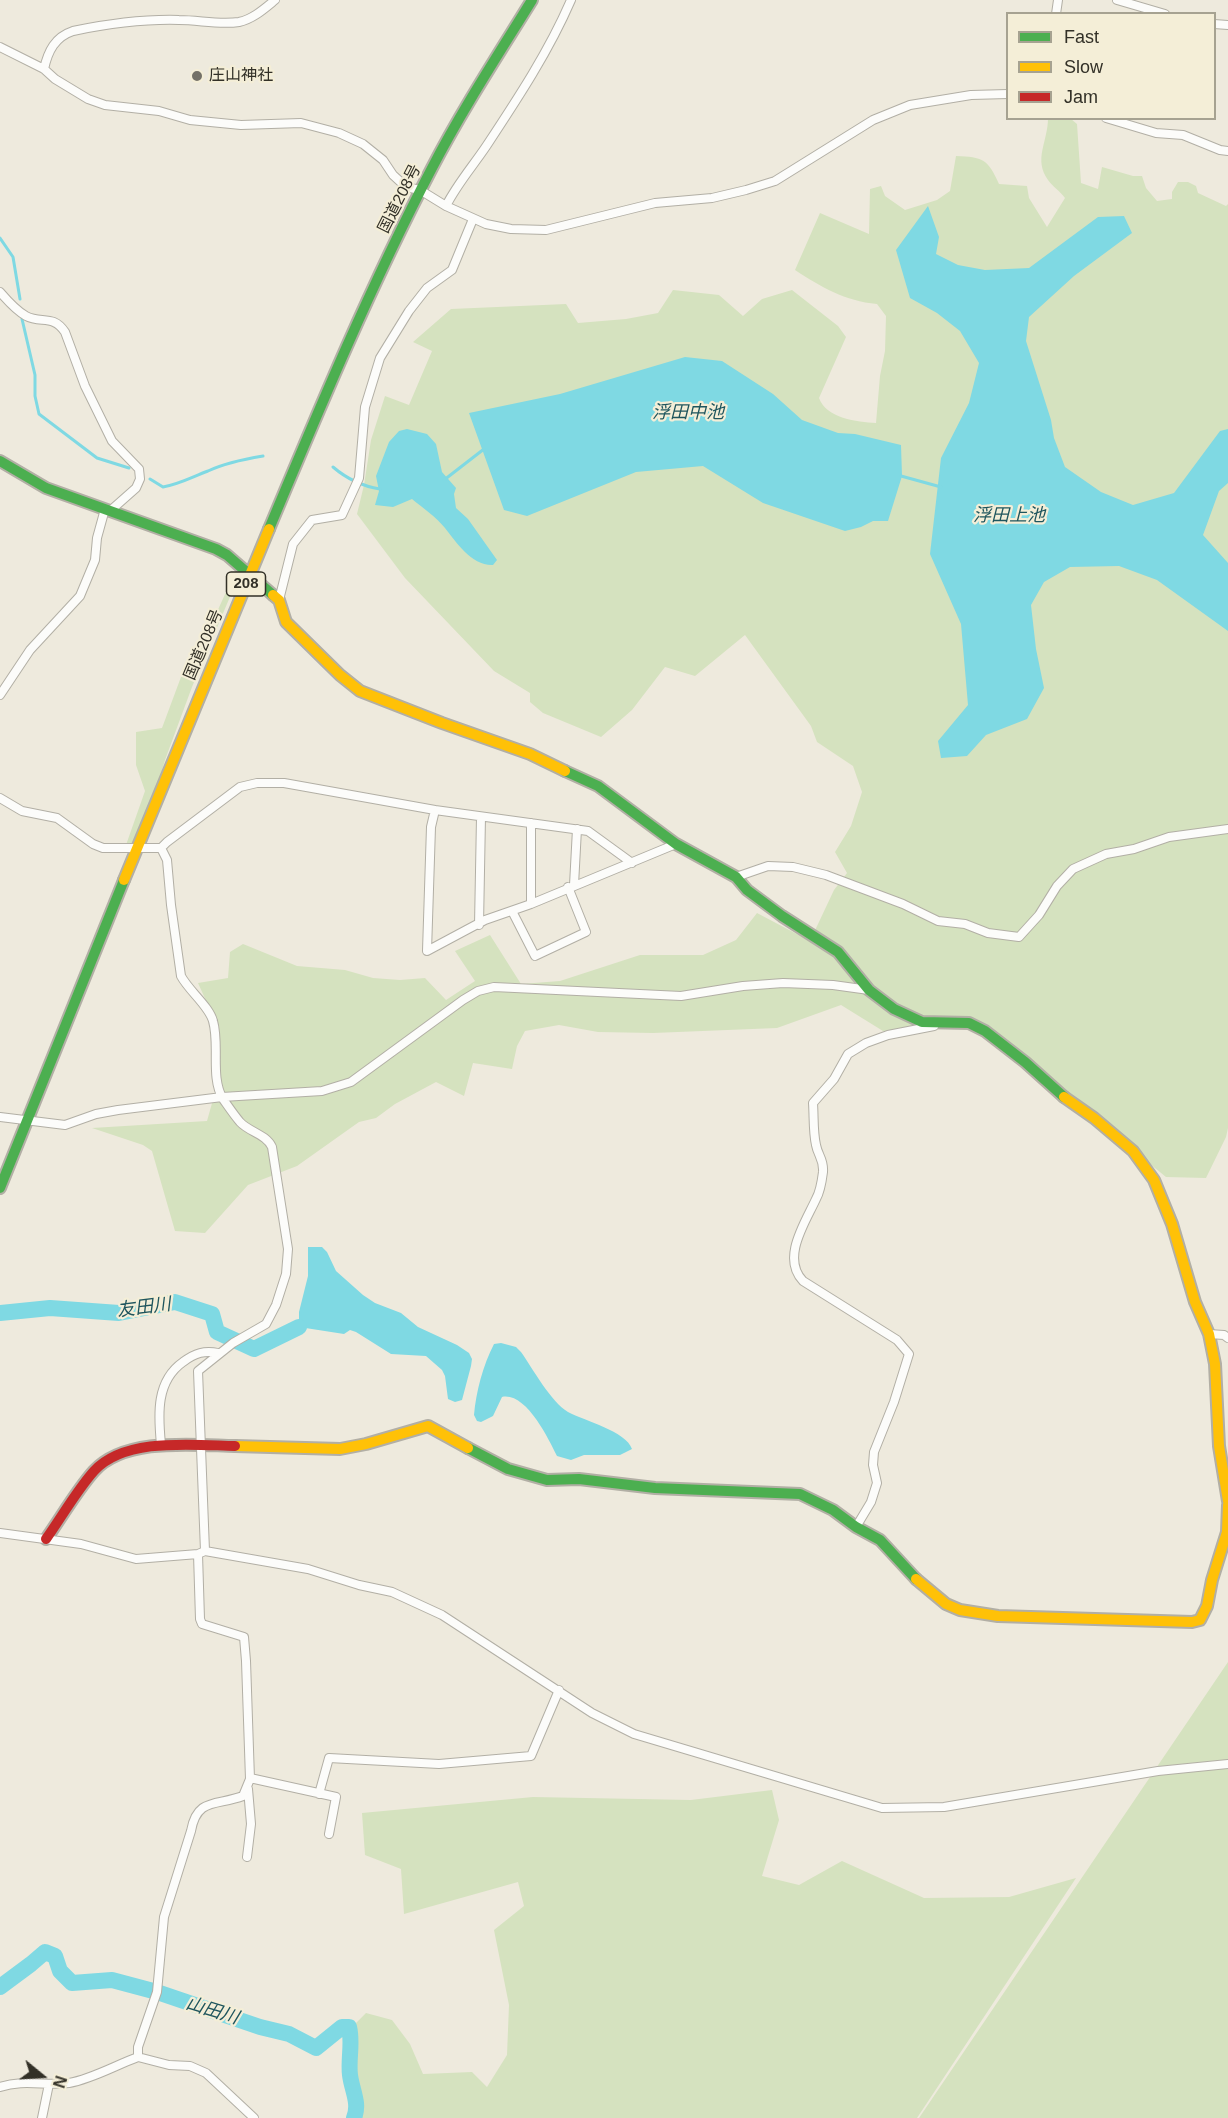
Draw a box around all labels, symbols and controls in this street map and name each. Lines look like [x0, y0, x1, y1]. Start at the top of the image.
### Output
legend [1006, 12, 1216, 120]
text: Fast [1064, 27, 1099, 47]
text: Slow [1064, 57, 1103, 77]
place label: 庄山神社 [209, 66, 273, 86]
marker: 庄山神社 [190, 69, 204, 83]
text: Jam [1064, 87, 1098, 107]
street label: 国道208号 [374, 161, 426, 237]
water label: 浮田中池 [652, 402, 724, 424]
water label: 浮田上池 [973, 505, 1045, 527]
road number: 208 [226, 572, 266, 596]
street label: 国道208号 [181, 607, 227, 683]
water label: 友田川 [116, 1294, 172, 1322]
water label: 山田川 [183, 1993, 241, 2029]
north arrow [12, 2046, 72, 2106]
text: N [50, 2074, 69, 2090]

